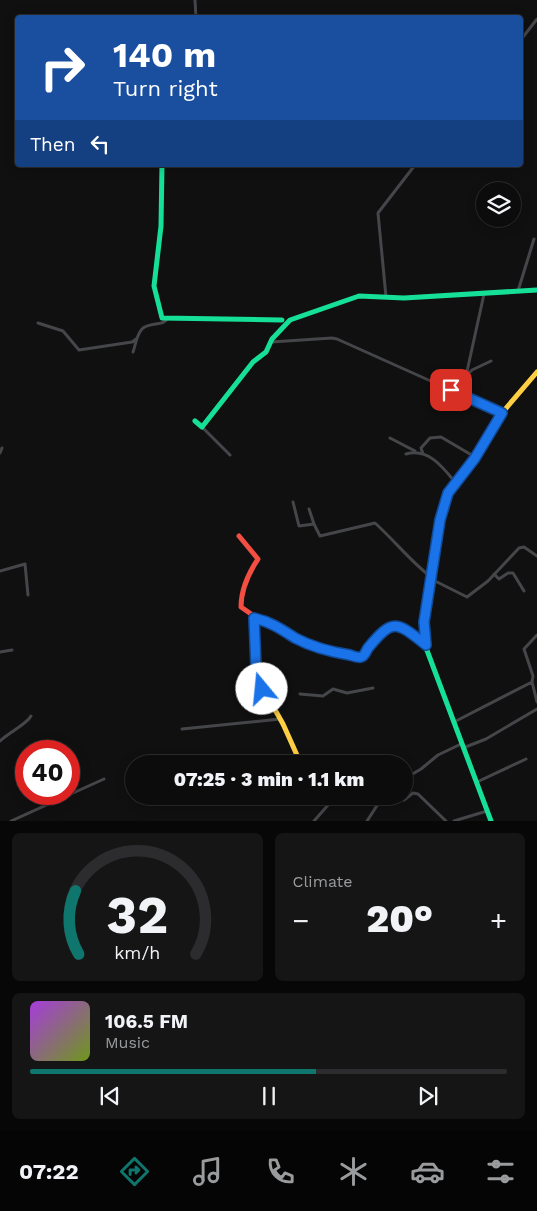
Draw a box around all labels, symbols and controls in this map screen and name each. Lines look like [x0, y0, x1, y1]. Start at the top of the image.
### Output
text: 140 m [113, 34, 216, 76]
icon: right [30, 35, 95, 100]
text: Turn right [113, 76, 218, 101]
icon: left [86, 130, 114, 158]
text: Then [30, 133, 76, 156]
map controls [476, 182, 521, 227]
button: layers [476, 182, 521, 227]
pin [430, 369, 472, 411]
icon: arrive [437, 376, 465, 404]
position arrow [235, 662, 287, 714]
speed limit sign: 40 [15, 740, 80, 805]
text: 07:25 · 3 min · 1.1 km [174, 768, 364, 791]
text: Climate [293, 872, 353, 891]
text: 32 [106, 885, 168, 946]
text: 20° [366, 897, 433, 941]
text: − [293, 904, 309, 937]
text: + [490, 904, 507, 937]
text: km/h [114, 942, 160, 963]
text: 106.5 FM [105, 1010, 188, 1033]
text: Music [105, 1033, 150, 1052]
icon: previous [96, 1082, 124, 1110]
icon: pause [255, 1082, 283, 1110]
icon: next [414, 1082, 442, 1110]
icon: directions [117, 1154, 152, 1189]
icon: music [190, 1154, 225, 1189]
icon: phone [263, 1154, 298, 1189]
icon: climate [336, 1154, 371, 1189]
icon: car [410, 1154, 445, 1189]
icon: filters [483, 1154, 518, 1189]
text: 07:22 [19, 1159, 79, 1184]

